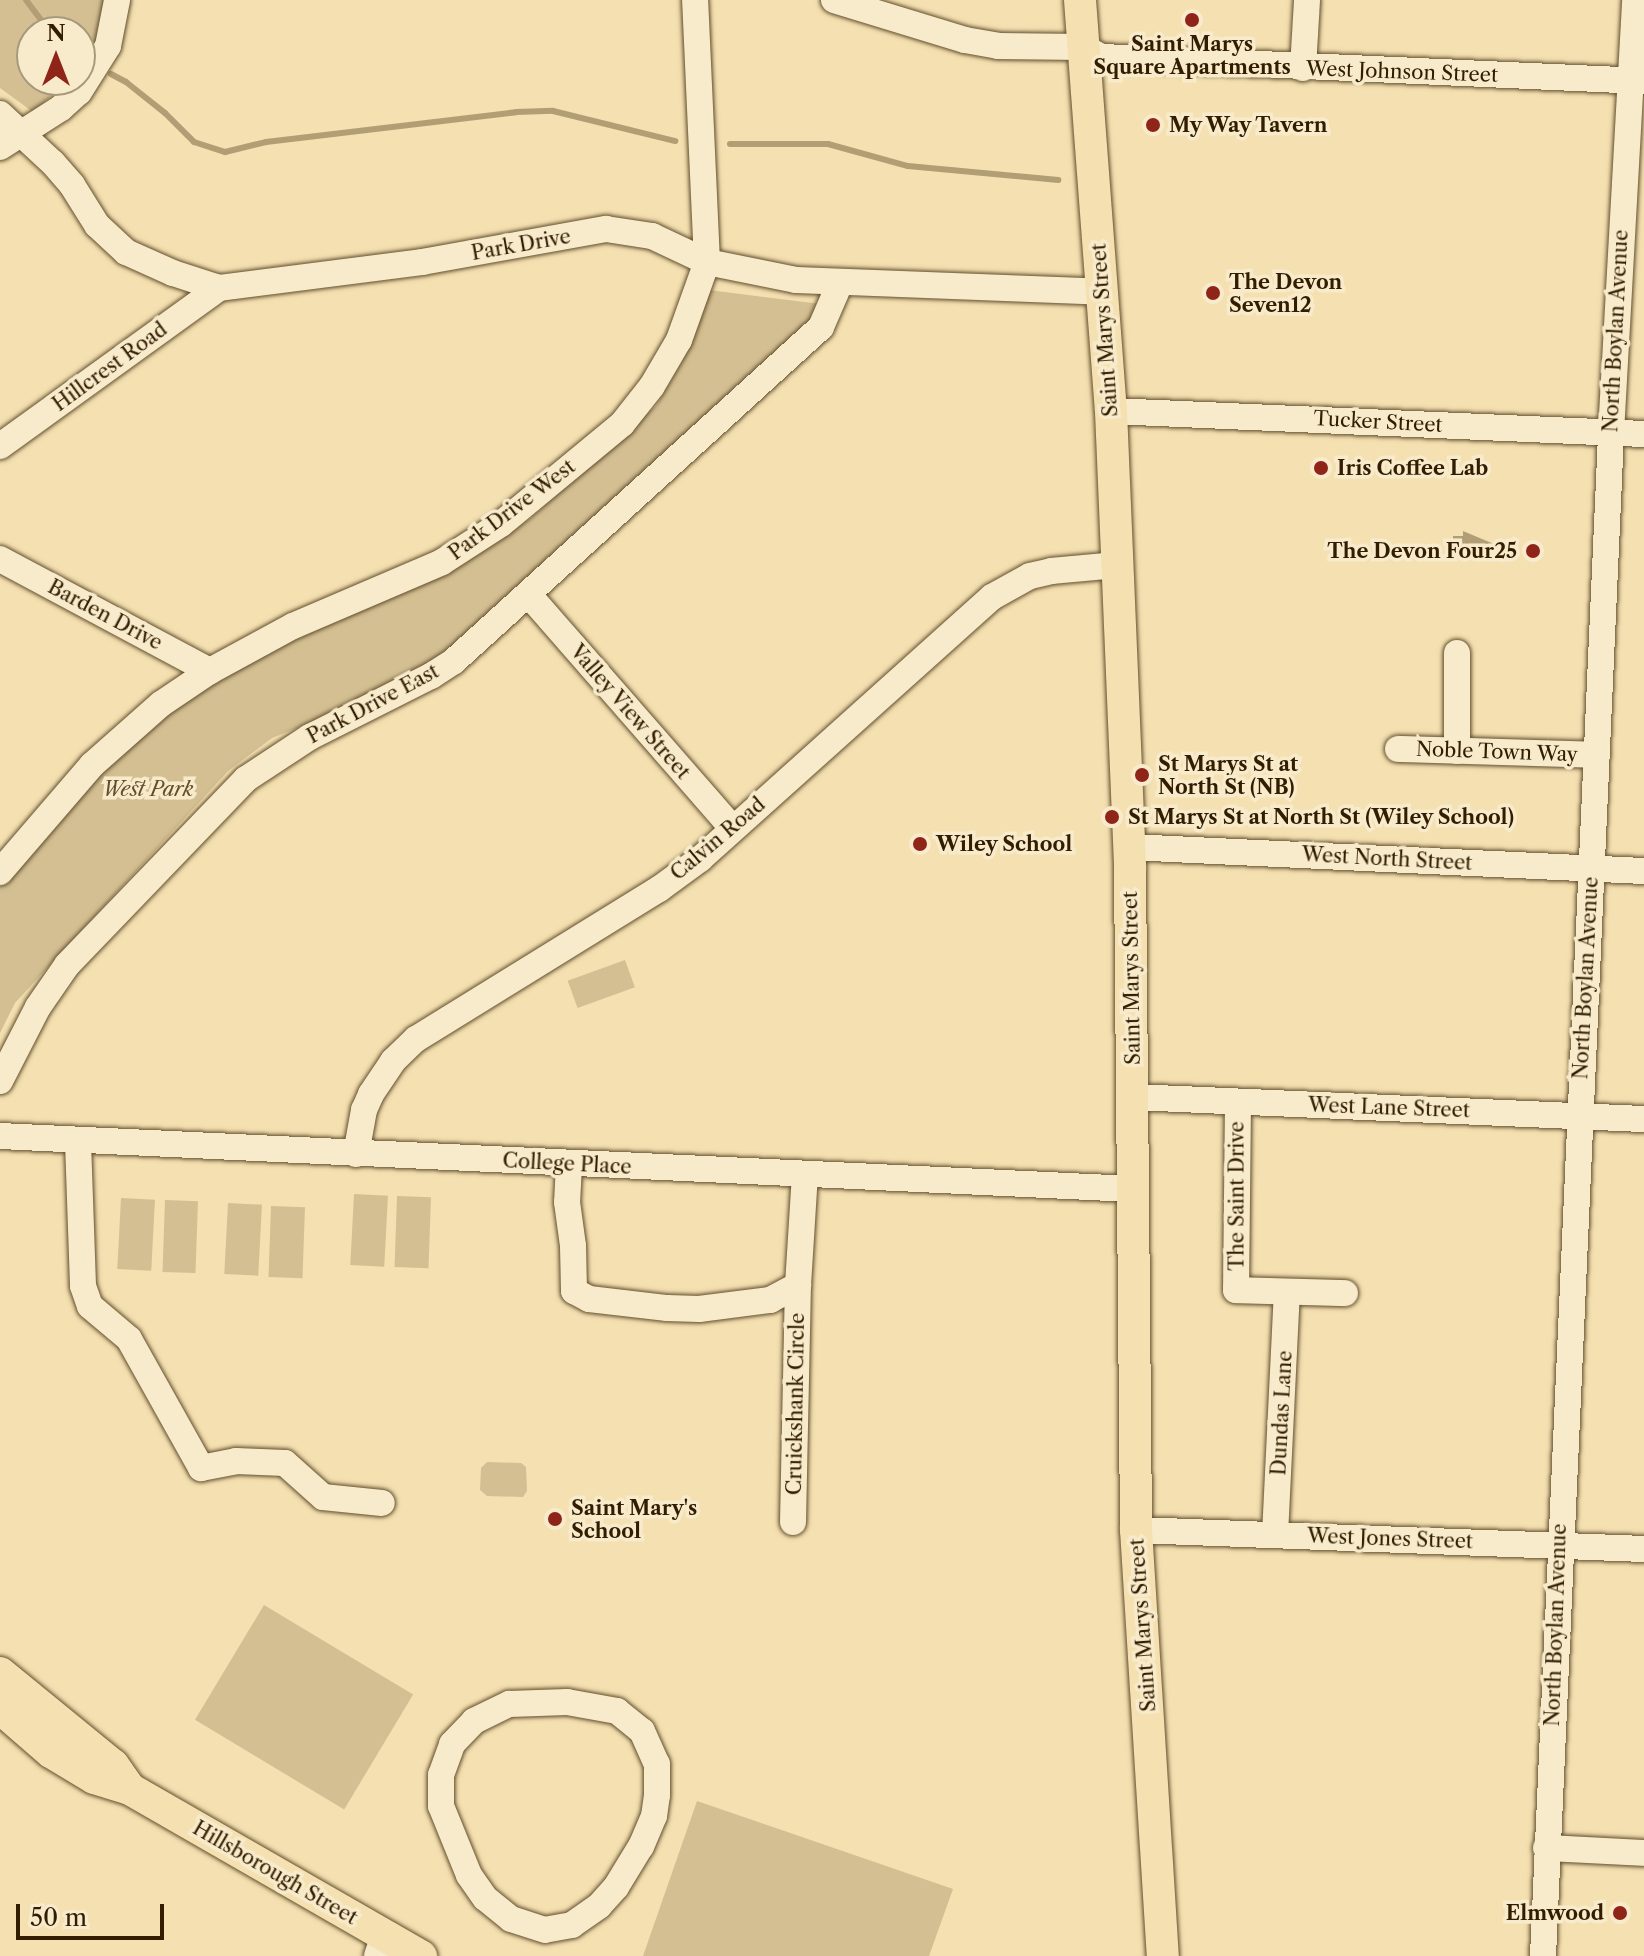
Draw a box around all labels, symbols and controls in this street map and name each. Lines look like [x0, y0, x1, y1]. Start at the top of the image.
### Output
marker: Saint Marys Square Apartments [1183, 11, 1201, 29]
north arrow [16, 16, 96, 96]
text: N [46, 20, 66, 47]
place label: Saint Marys Square Apartments [1093, 32, 1291, 79]
street label: West Johnson Street [1306, 57, 1498, 87]
place label: My Way Tavern [1169, 113, 1330, 137]
marker: My Way Tavern [1144, 116, 1162, 134]
street label: Park Drive [469, 224, 573, 266]
street label: North Boylan Avenue [1599, 229, 1633, 433]
street label: Saint Marys Street [1087, 242, 1123, 418]
place label: The Devon Seven12 [1229, 270, 1342, 317]
marker: The Devon Seven12 [1204, 284, 1222, 302]
street label: Hillcrest Road [48, 317, 172, 417]
street label: Tucker Street [1313, 407, 1443, 437]
street label: Park Drive West [444, 454, 580, 566]
place label: Iris Coffee Lab [1337, 456, 1488, 480]
marker: Iris Coffee Lab [1312, 459, 1330, 477]
place label: The Devon Four25 [1327, 539, 1517, 563]
marker: The Devon Four25 [1524, 542, 1542, 560]
street label: Barden Drive [44, 575, 166, 655]
street label: Valley View Street [564, 639, 696, 785]
street label: Park Drive East [303, 659, 443, 749]
street label: Noble Town Way [1415, 737, 1579, 767]
place label: St Marys St at North St (NB) [1158, 752, 1298, 799]
marker: St Marys St at North St (NB) [1133, 766, 1151, 784]
park label: West Park [103, 777, 193, 801]
street label: Calvin Road [666, 793, 770, 885]
place label: St Marys St at North St (Wiley School) [1128, 805, 1514, 829]
marker: St Marys St at North St (Wiley School) [1103, 808, 1121, 826]
place label: Wiley School [936, 832, 1073, 856]
marker: Wiley School [911, 835, 929, 853]
street label: West North Street [1301, 843, 1473, 875]
street label: North Boylan Avenue [1569, 876, 1603, 1080]
street label: Saint Marys Street [1118, 891, 1146, 1065]
street label: West Lane Street [1308, 1093, 1470, 1123]
street label: The Saint Drive [1225, 1121, 1249, 1271]
street label: College Place [502, 1149, 632, 1179]
street label: Cruickshank Circle [782, 1312, 810, 1496]
street label: Dundas Lane [1267, 1350, 1297, 1476]
place label: Saint Mary's School [571, 1496, 697, 1543]
marker: Saint Mary's School [546, 1510, 564, 1528]
street label: North Boylan Avenue [1540, 1523, 1572, 1727]
street label: West Jones Street [1307, 1524, 1473, 1554]
street label: Saint Marys Street [1125, 1537, 1161, 1713]
street label: Hillsborough Street [188, 1816, 362, 1930]
scale bar [20, 1888, 168, 1938]
place label: Elmwood [1506, 1901, 1604, 1925]
text: 50 m [30, 1903, 87, 1932]
marker: Elmwood [1611, 1904, 1629, 1922]

